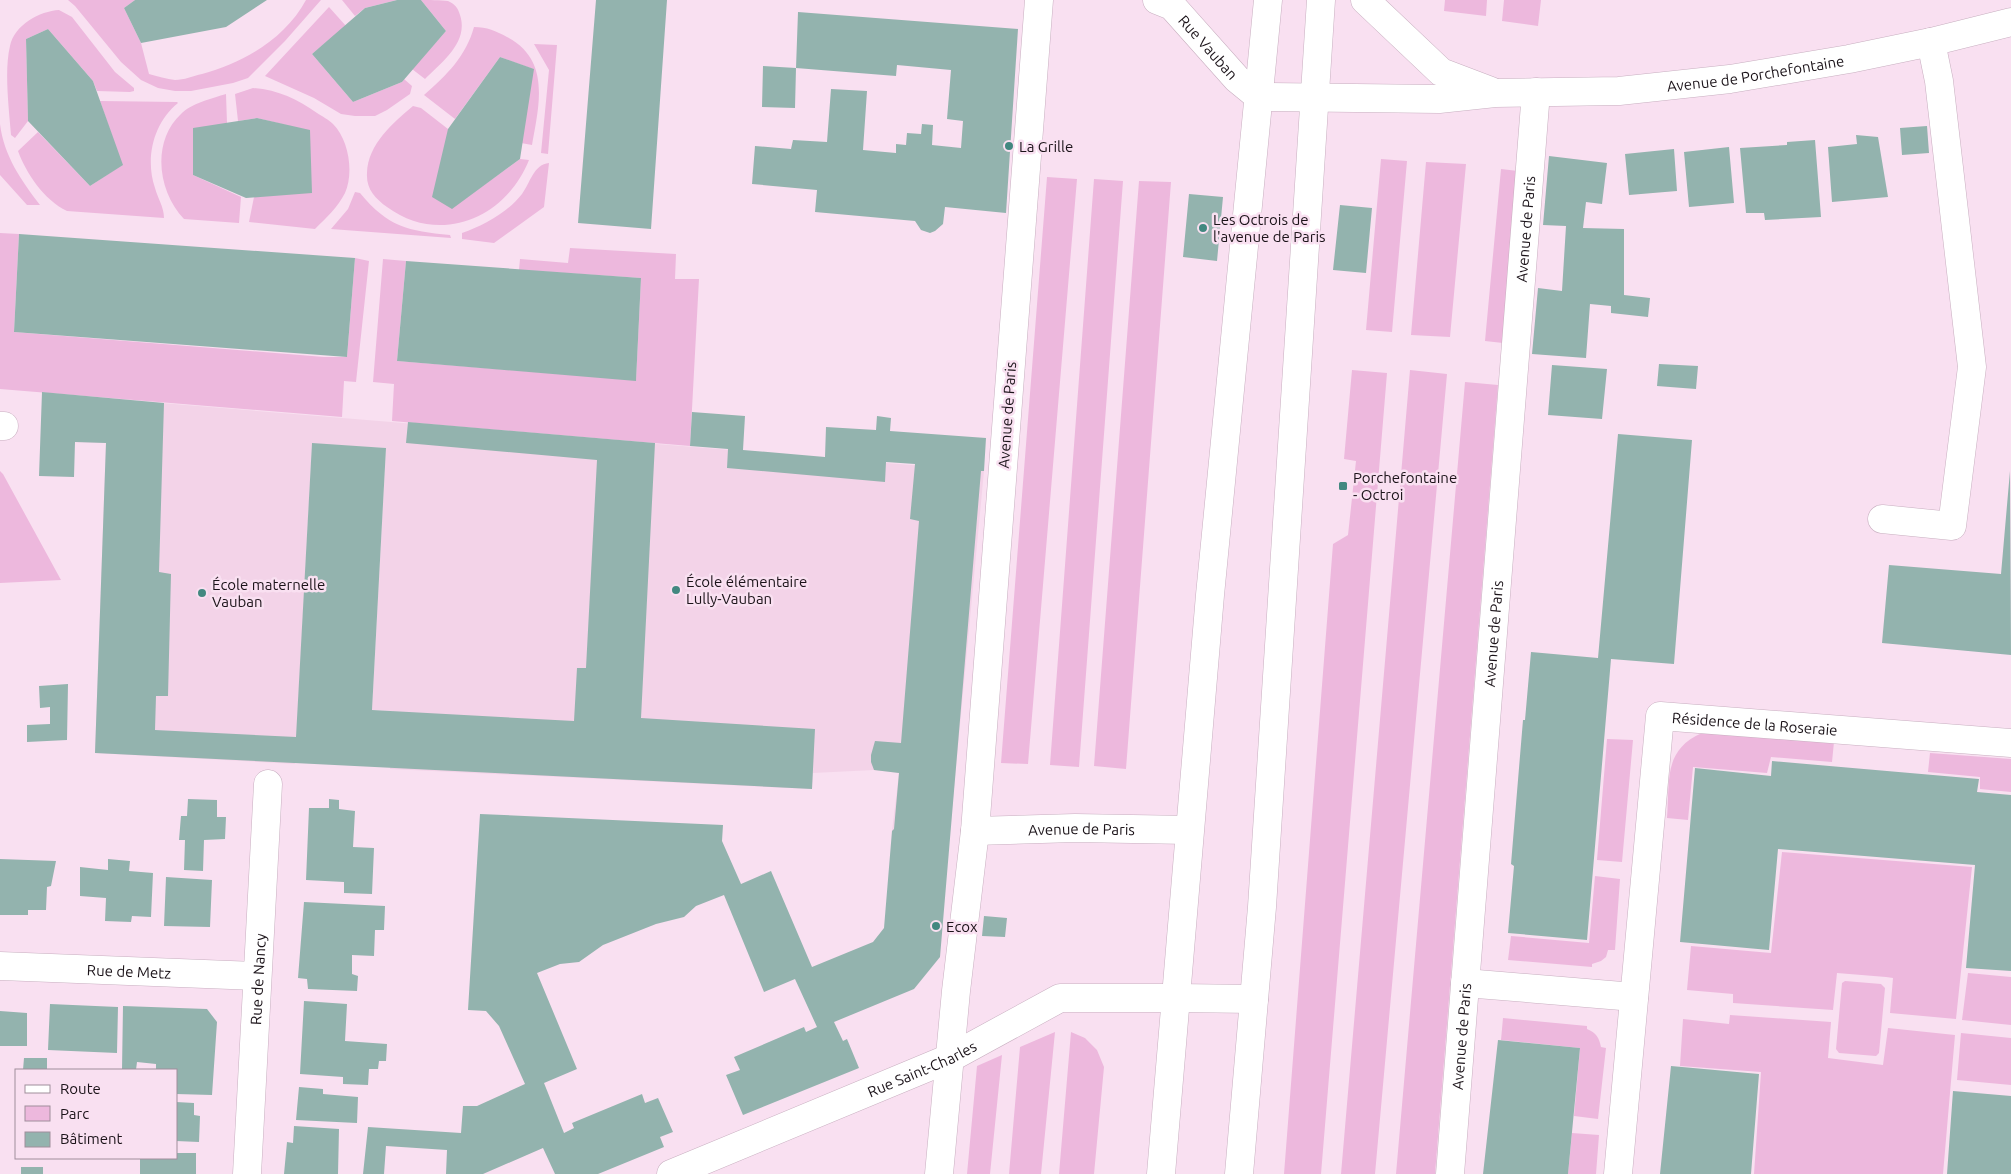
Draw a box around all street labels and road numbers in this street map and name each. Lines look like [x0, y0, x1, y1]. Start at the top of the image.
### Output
street label: Rue Vauban [1175, 11, 1242, 83]
street label: Avenue de Porchefontaine [1666, 51, 1845, 94]
street label: Avenue de Paris [1512, 175, 1538, 283]
street label: Avenue de Paris [995, 361, 1019, 469]
street label: Avenue de Paris [1480, 580, 1506, 688]
street label: Résidence de la Roseraie [1671, 708, 1838, 738]
street label: Avenue de Paris [1028, 819, 1135, 838]
street label: Rue de Nancy [247, 933, 268, 1025]
street label: Rue de Metz [86, 961, 171, 981]
street label: Avenue de Paris [1448, 982, 1474, 1090]
street label: Rue Saint-Charles [865, 1037, 979, 1100]

